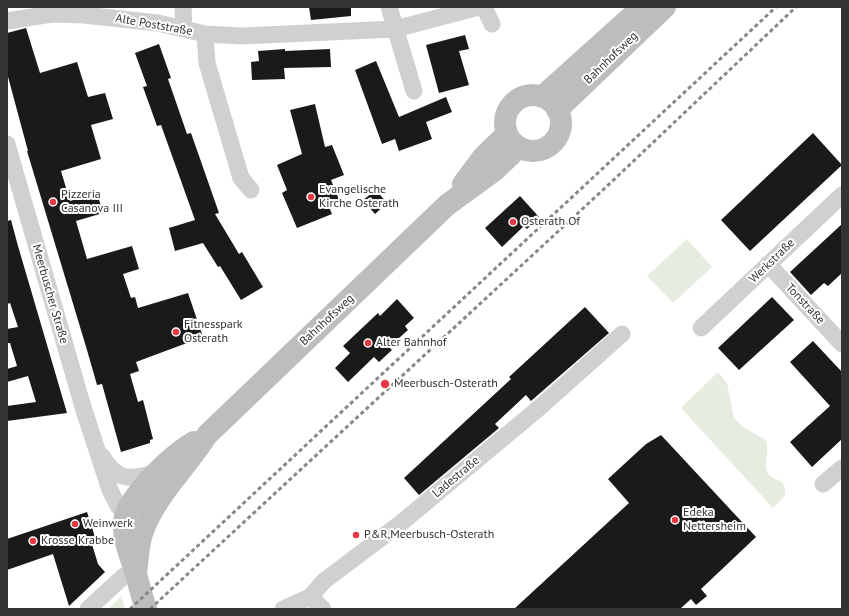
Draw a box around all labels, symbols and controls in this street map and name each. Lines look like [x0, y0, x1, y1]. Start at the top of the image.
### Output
street label: Alte Poststraße [114, 11, 194, 39]
street label: Bahnhofsweg [581, 29, 641, 87]
place label: Evangelische Kirche Osterath [319, 183, 399, 211]
place label: Pizzeria Casanova III [61, 188, 123, 216]
marker: Evangelische Kirche Osterath [306, 192, 316, 202]
marker: Pizzeria Casanova III [48, 197, 58, 207]
place label: Osterath Of [521, 215, 580, 229]
marker: Osterath Of [508, 217, 518, 227]
street label: Werkstraße [746, 236, 798, 286]
street label: Meerbuscher Straße [29, 243, 71, 345]
street label: Tonstraße [783, 281, 827, 327]
street label: Bahnhofsweg [297, 291, 357, 349]
place label: Fitnesspark Osterath [184, 318, 243, 346]
marker: Fitnesspark Osterath [171, 327, 181, 337]
place label: Alter Bahnhof [376, 336, 447, 350]
marker: Alter Bahnhof [363, 338, 373, 348]
place label: Meerbusch-Osterath [394, 377, 498, 391]
marker: Meerbusch-Osterath [379, 378, 391, 390]
street label: Ladestraße [430, 453, 482, 501]
place label: Edeka Nettersheim [683, 506, 746, 534]
marker: Edeka Nettersheim [670, 515, 680, 525]
place label: Weinwerk [83, 517, 133, 531]
marker: Weinwerk [70, 519, 80, 529]
place label: P&R,Meerbusch-Osterath [364, 528, 494, 542]
marker: P&R,Meerbusch-Osterath [351, 530, 361, 540]
place label: Krosse Krabbe [41, 534, 114, 548]
marker: Krosse Krabbe [28, 536, 38, 546]

